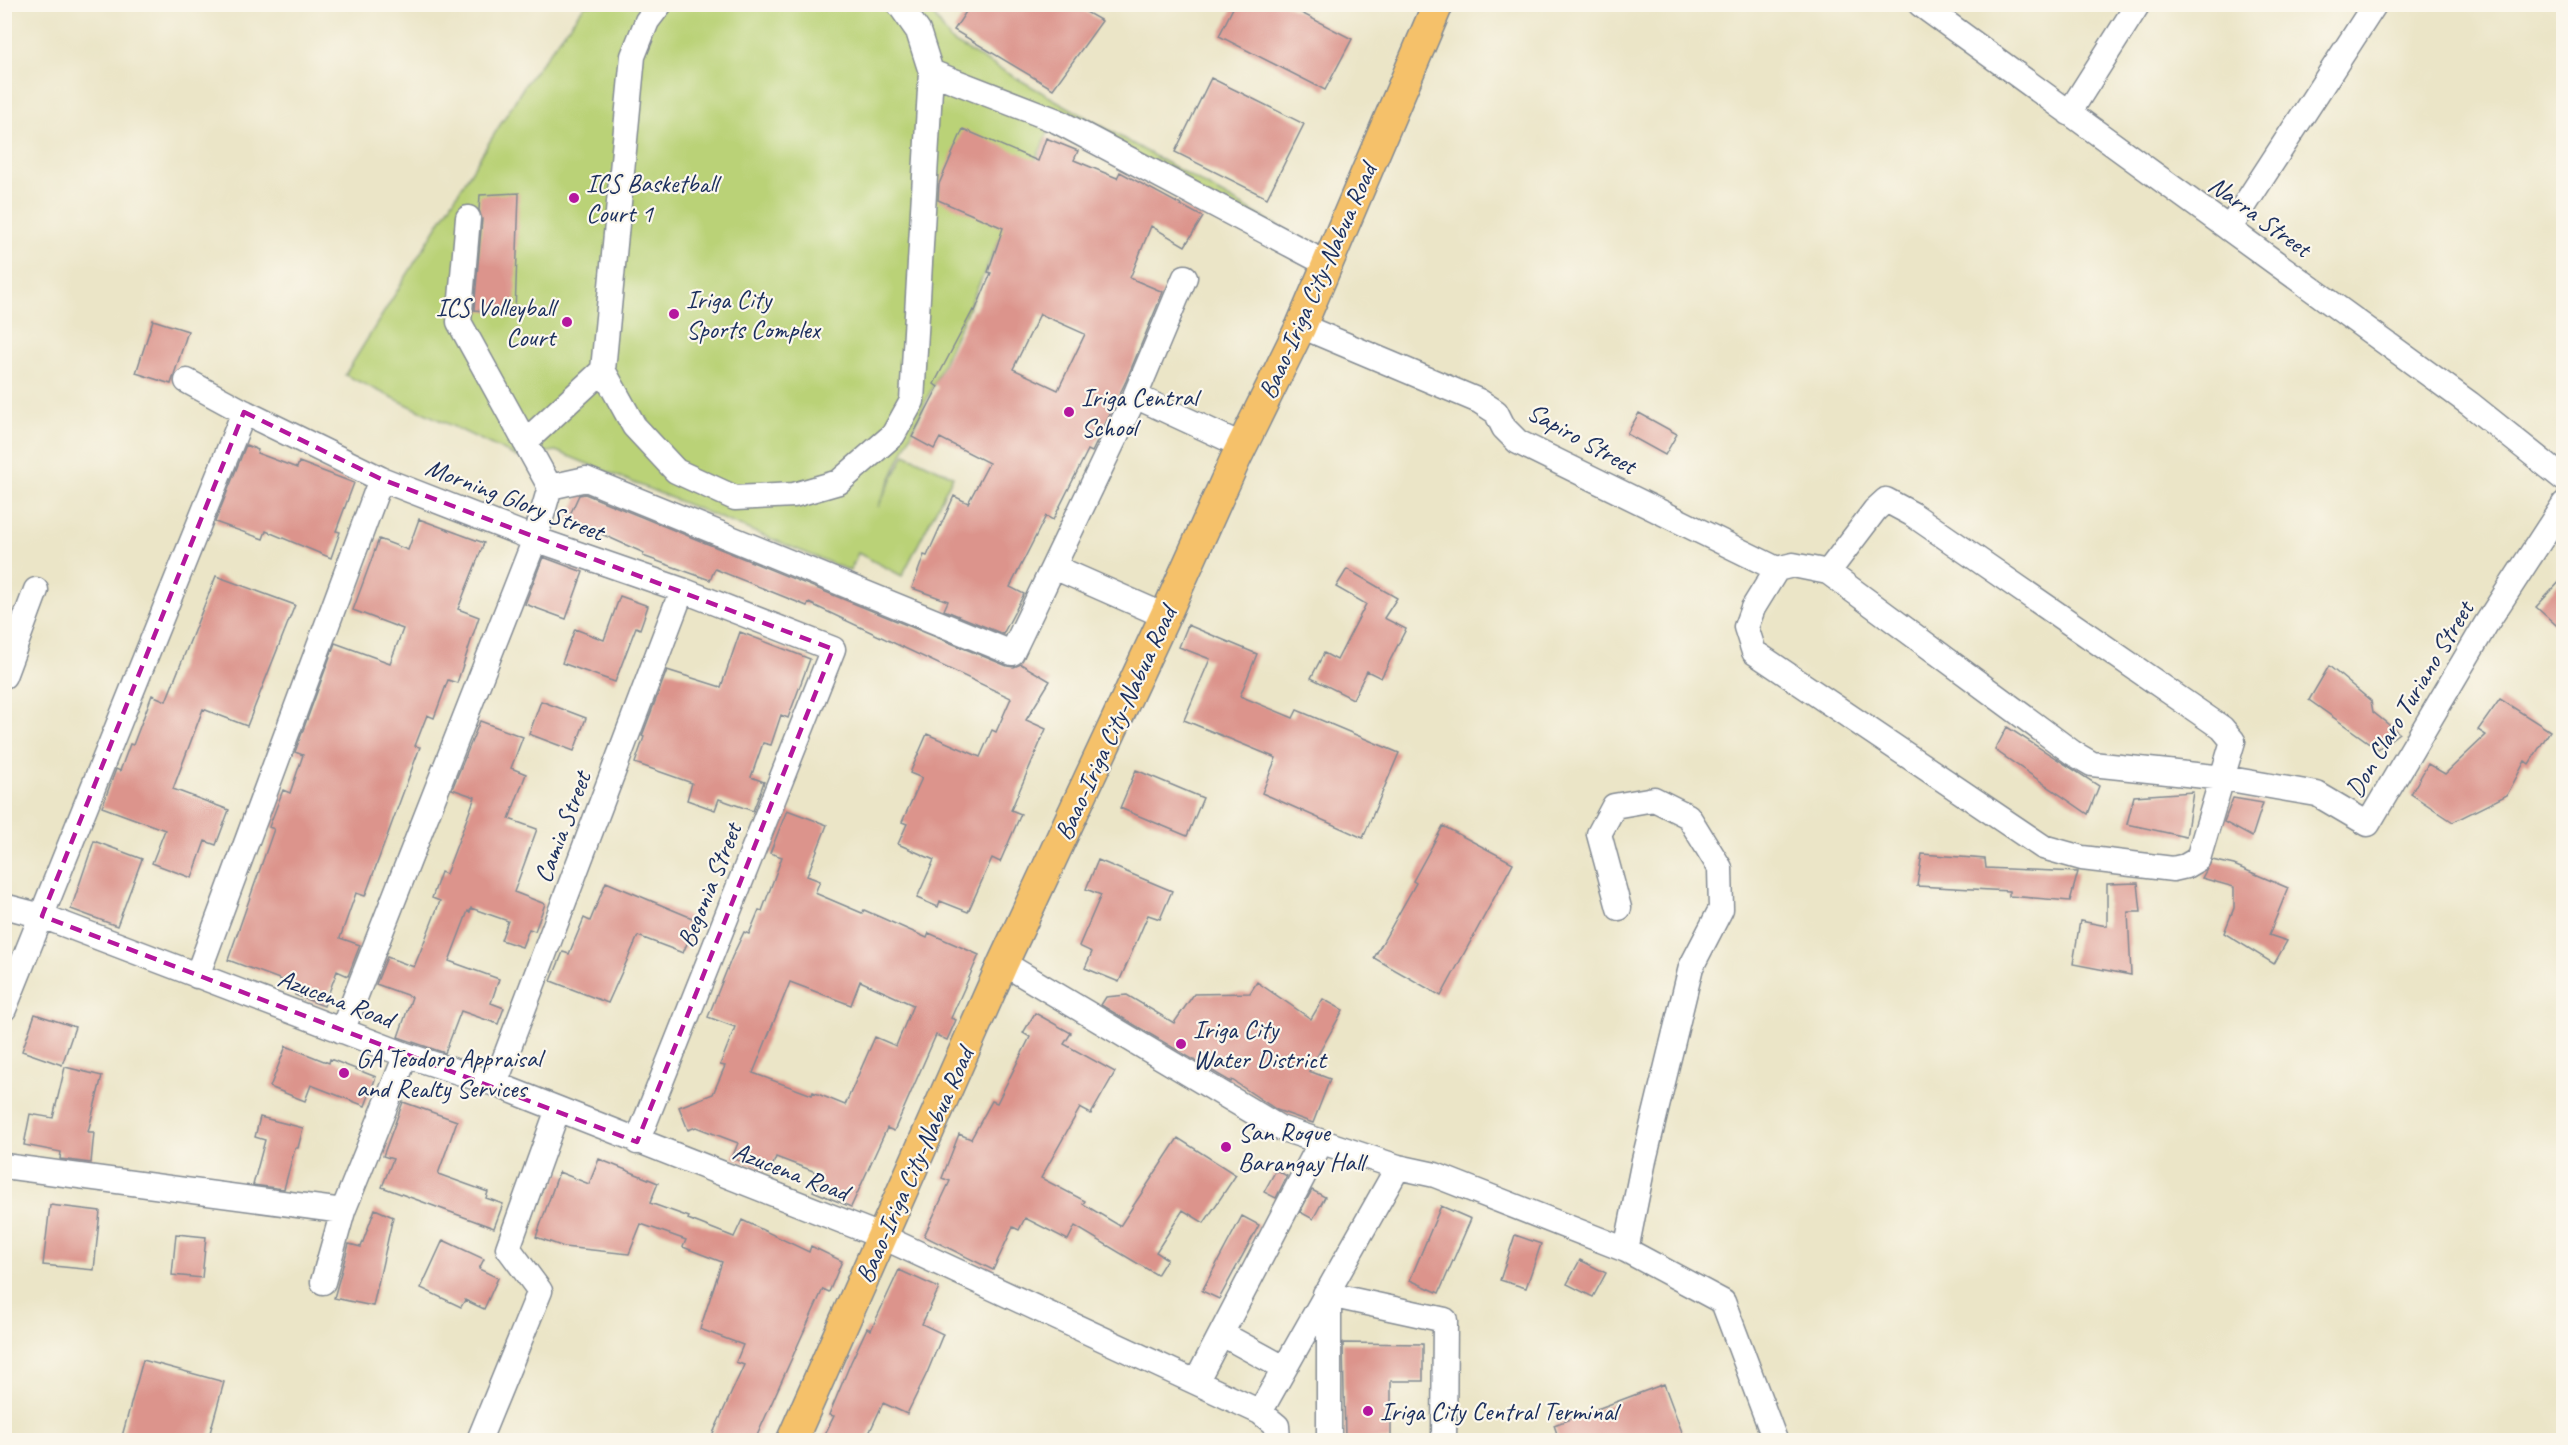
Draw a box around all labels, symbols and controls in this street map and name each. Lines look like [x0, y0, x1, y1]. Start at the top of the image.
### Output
street label: Baao-Iriga City-Nabua Road [1251, 155, 1386, 404]
place label: ICS Basketball Court 1 [586, 167, 722, 230]
street label: Narra Street [2202, 168, 2319, 266]
marker: ICS Basketball Court 1 [567, 191, 581, 205]
place label: Iriga City Sports Complex [686, 283, 822, 346]
place label: ICS Volleyball Court [436, 291, 560, 354]
marker: Iriga City Sports Complex [667, 307, 681, 321]
marker: ICS Volleyball Court [560, 315, 574, 329]
place label: Iriga Central School [1081, 381, 1202, 444]
street label: Sapiro Street [1522, 395, 1644, 483]
marker: Iriga Central School [1062, 405, 1076, 419]
street label: Morning Glory Street [421, 450, 611, 549]
street label: Don Claro Turiano Street [2338, 593, 2482, 803]
street label: Baao-Iriga City-Nabua Road [1047, 598, 1186, 845]
street label: Camia Street [526, 765, 600, 887]
street label: Begonia Street [670, 816, 750, 952]
street label: Azucena Road [273, 961, 402, 1037]
place label: Iriga City Water District [1193, 1013, 1328, 1076]
marker: Iriga City Water District [1174, 1037, 1188, 1051]
street label: Baao-Iriga City-Nabua Road [848, 1039, 983, 1288]
place label: GA Teodoro Appraisal and Realty Services [356, 1042, 546, 1105]
marker: GA Teodoro Appraisal and Realty Services [337, 1066, 351, 1080]
place label: San Roque Barangay Hall [1238, 1116, 1369, 1179]
street label: Azucena Road [728, 1134, 857, 1210]
marker: San Roque Barangay Hall [1219, 1140, 1233, 1154]
place label: Iriga City Central Terminal [1380, 1395, 1622, 1428]
marker: Iriga City Central Terminal [1361, 1404, 1375, 1418]

